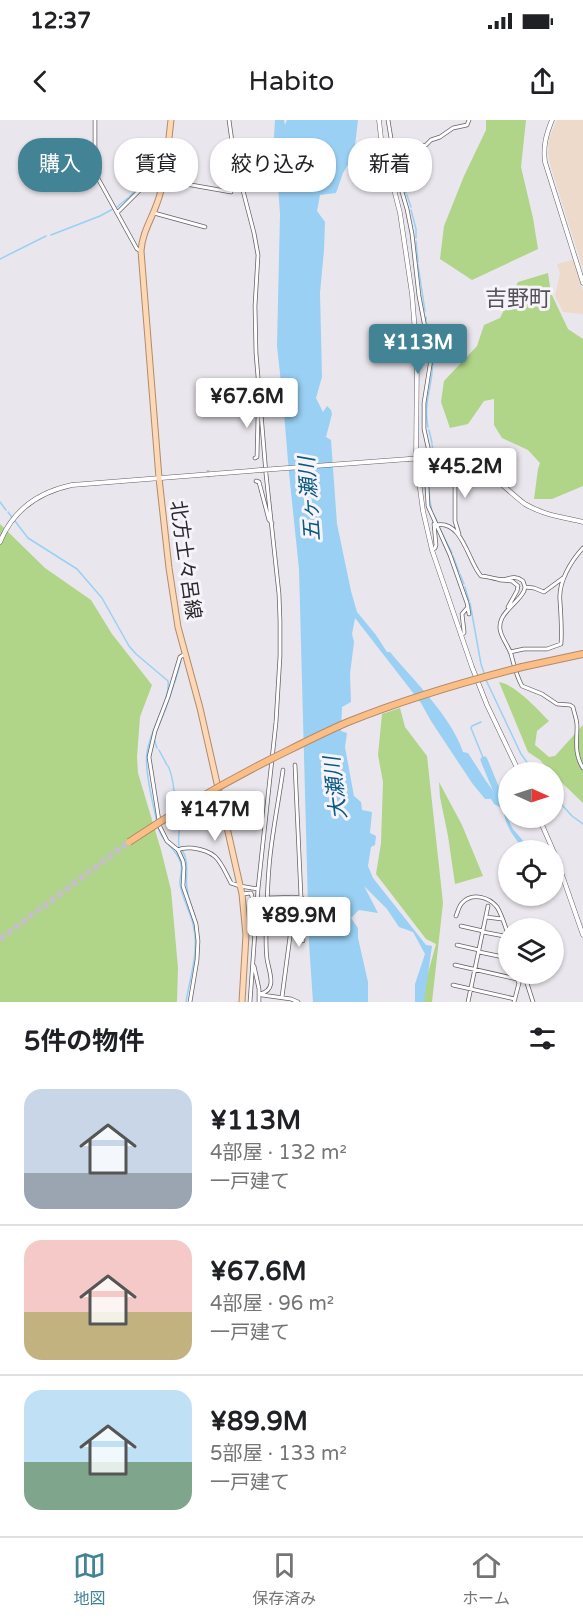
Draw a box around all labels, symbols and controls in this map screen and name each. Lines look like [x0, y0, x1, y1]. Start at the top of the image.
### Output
text: 12:37 [30, 8, 91, 34]
icon: back [24, 65, 57, 98]
text: Habito [249, 65, 334, 98]
icon: share [526, 65, 559, 98]
chip: 購入 [18, 138, 102, 192]
chip: 賃貸 [114, 138, 198, 192]
chip: 絞り込み [210, 138, 336, 192]
chip: 新着 [348, 138, 432, 192]
district label: 吉野町 [485, 286, 551, 312]
pin: ¥113M [376, 324, 460, 375]
text: ¥113M [383, 331, 453, 355]
pin: ¥67.6M [198, 378, 296, 429]
text: ¥67.6M [210, 385, 284, 409]
pin: ¥45.2M [416, 448, 514, 499]
water label: 五ヶ瀬川 [294, 454, 325, 542]
text: ¥45.2M [427, 455, 503, 479]
street label: 北方土々呂線 [165, 499, 205, 621]
water label: 大瀬川 [320, 753, 352, 821]
north arrow [498, 762, 564, 828]
map controls [498, 762, 564, 984]
pin: ¥147M [173, 791, 257, 842]
text: ¥147M [180, 798, 250, 822]
button: locate [498, 840, 564, 906]
pin: ¥89.9M [250, 897, 348, 948]
text: ¥89.9M [261, 904, 337, 928]
button: layers [498, 918, 564, 984]
icon: filters [526, 1022, 559, 1055]
text: 5件の物件 [24, 1026, 144, 1057]
text: ¥113M [210, 1105, 301, 1136]
icon: home [72, 1113, 144, 1185]
text: 4部屋 · 132 m² [210, 1141, 347, 1165]
text: 一戸建て [210, 1170, 290, 1194]
text: ¥67.6M [210, 1256, 307, 1287]
icon: home [72, 1264, 144, 1336]
text: 4部屋 · 96 m² [210, 1292, 334, 1316]
text: 一戸建て [210, 1321, 290, 1345]
text: ¥89.9M [210, 1406, 308, 1437]
icon: home [72, 1414, 144, 1486]
text: 5部屋 · 133 m² [210, 1442, 347, 1466]
text: 一戸建て [210, 1471, 290, 1495]
tab: 地図 [73, 1549, 106, 1609]
tab: 保存済み [252, 1549, 316, 1609]
tab: ホーム [462, 1549, 510, 1609]

